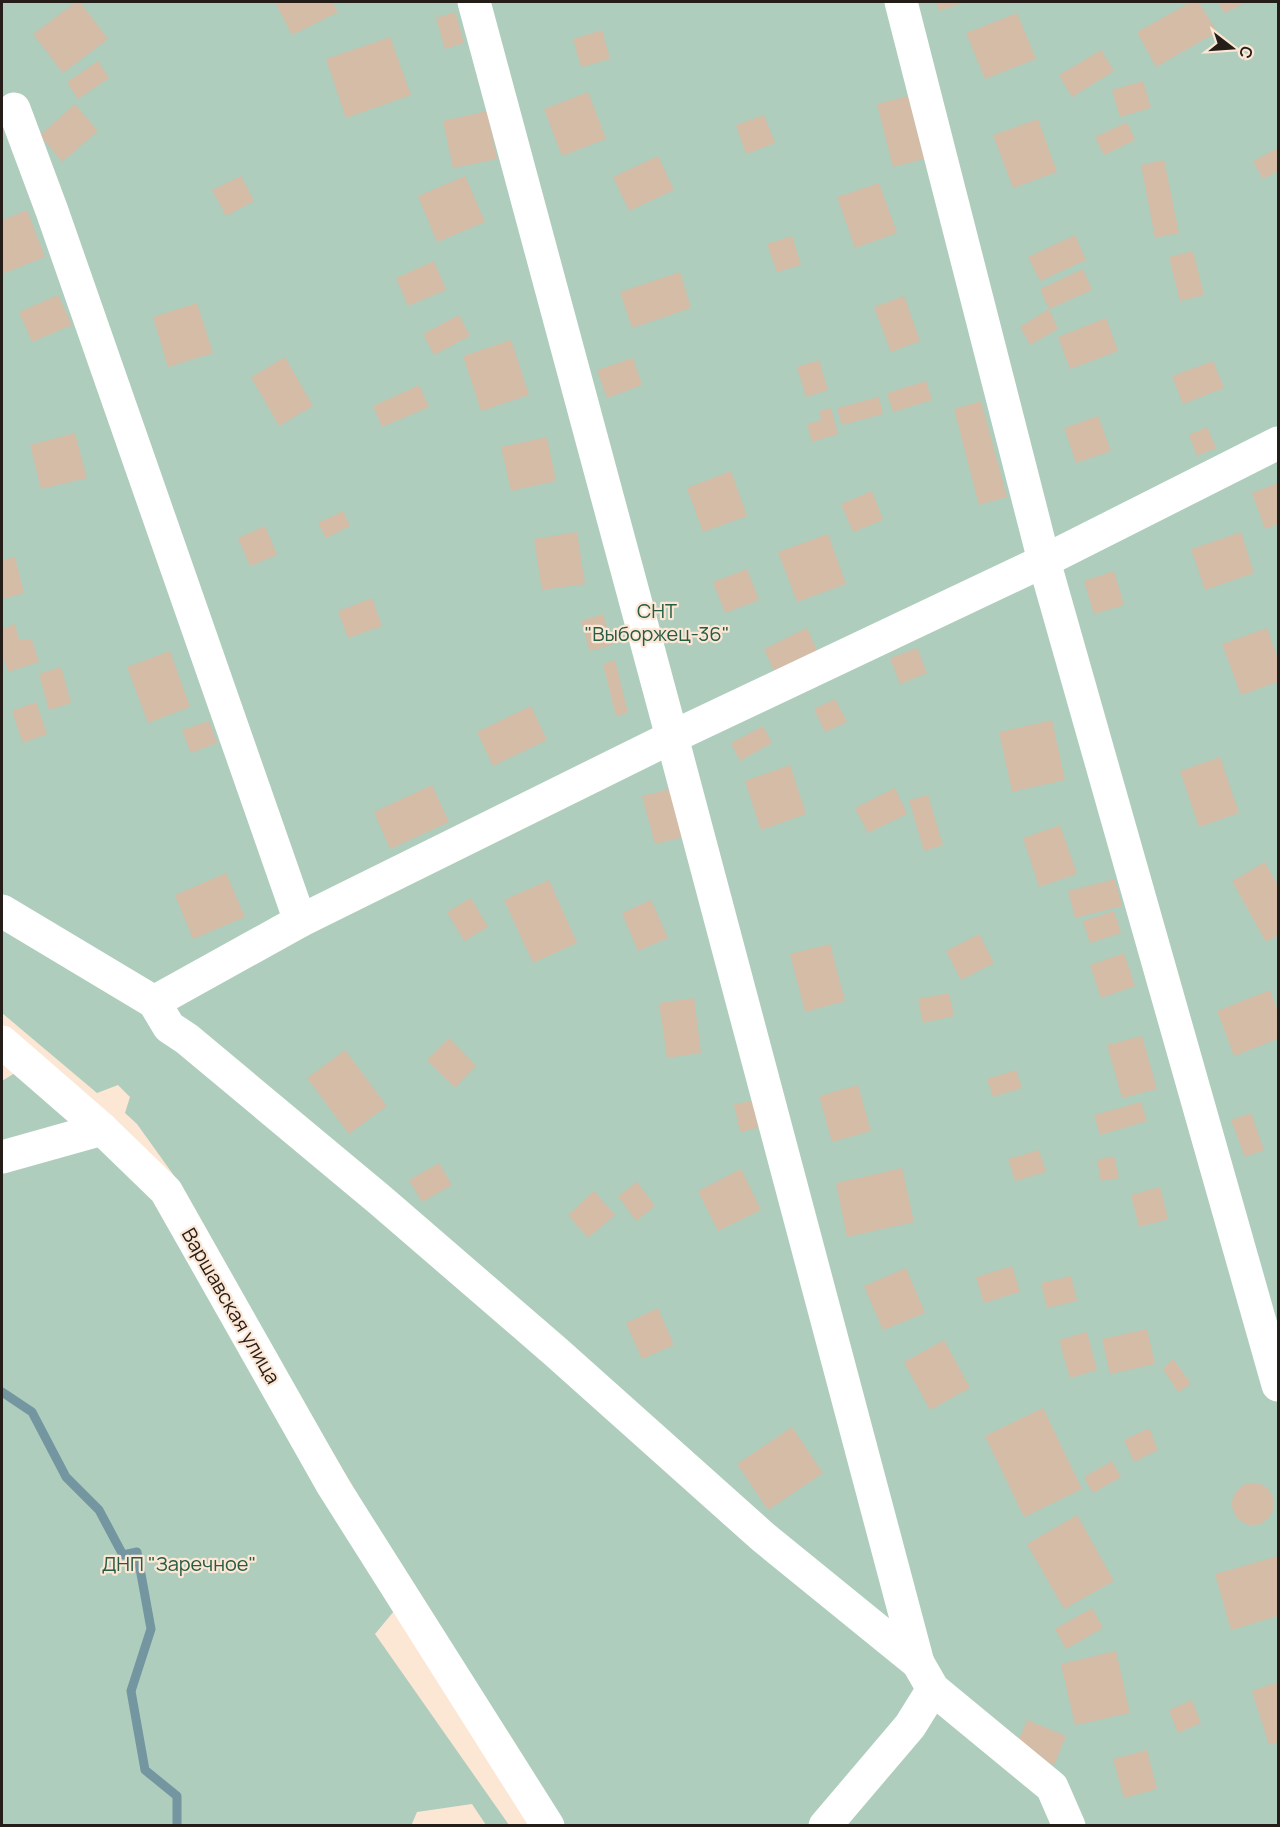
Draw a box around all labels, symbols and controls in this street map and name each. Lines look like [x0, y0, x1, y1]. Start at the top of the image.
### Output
north arrow [1202, 18, 1262, 78]
text: С [1234, 44, 1259, 61]
park label: СНТ "Выборжец-36" [585, 597, 729, 647]
street label: Варшавская улица [176, 1223, 287, 1389]
park label: ДНП "Заречное" [102, 1550, 256, 1577]

